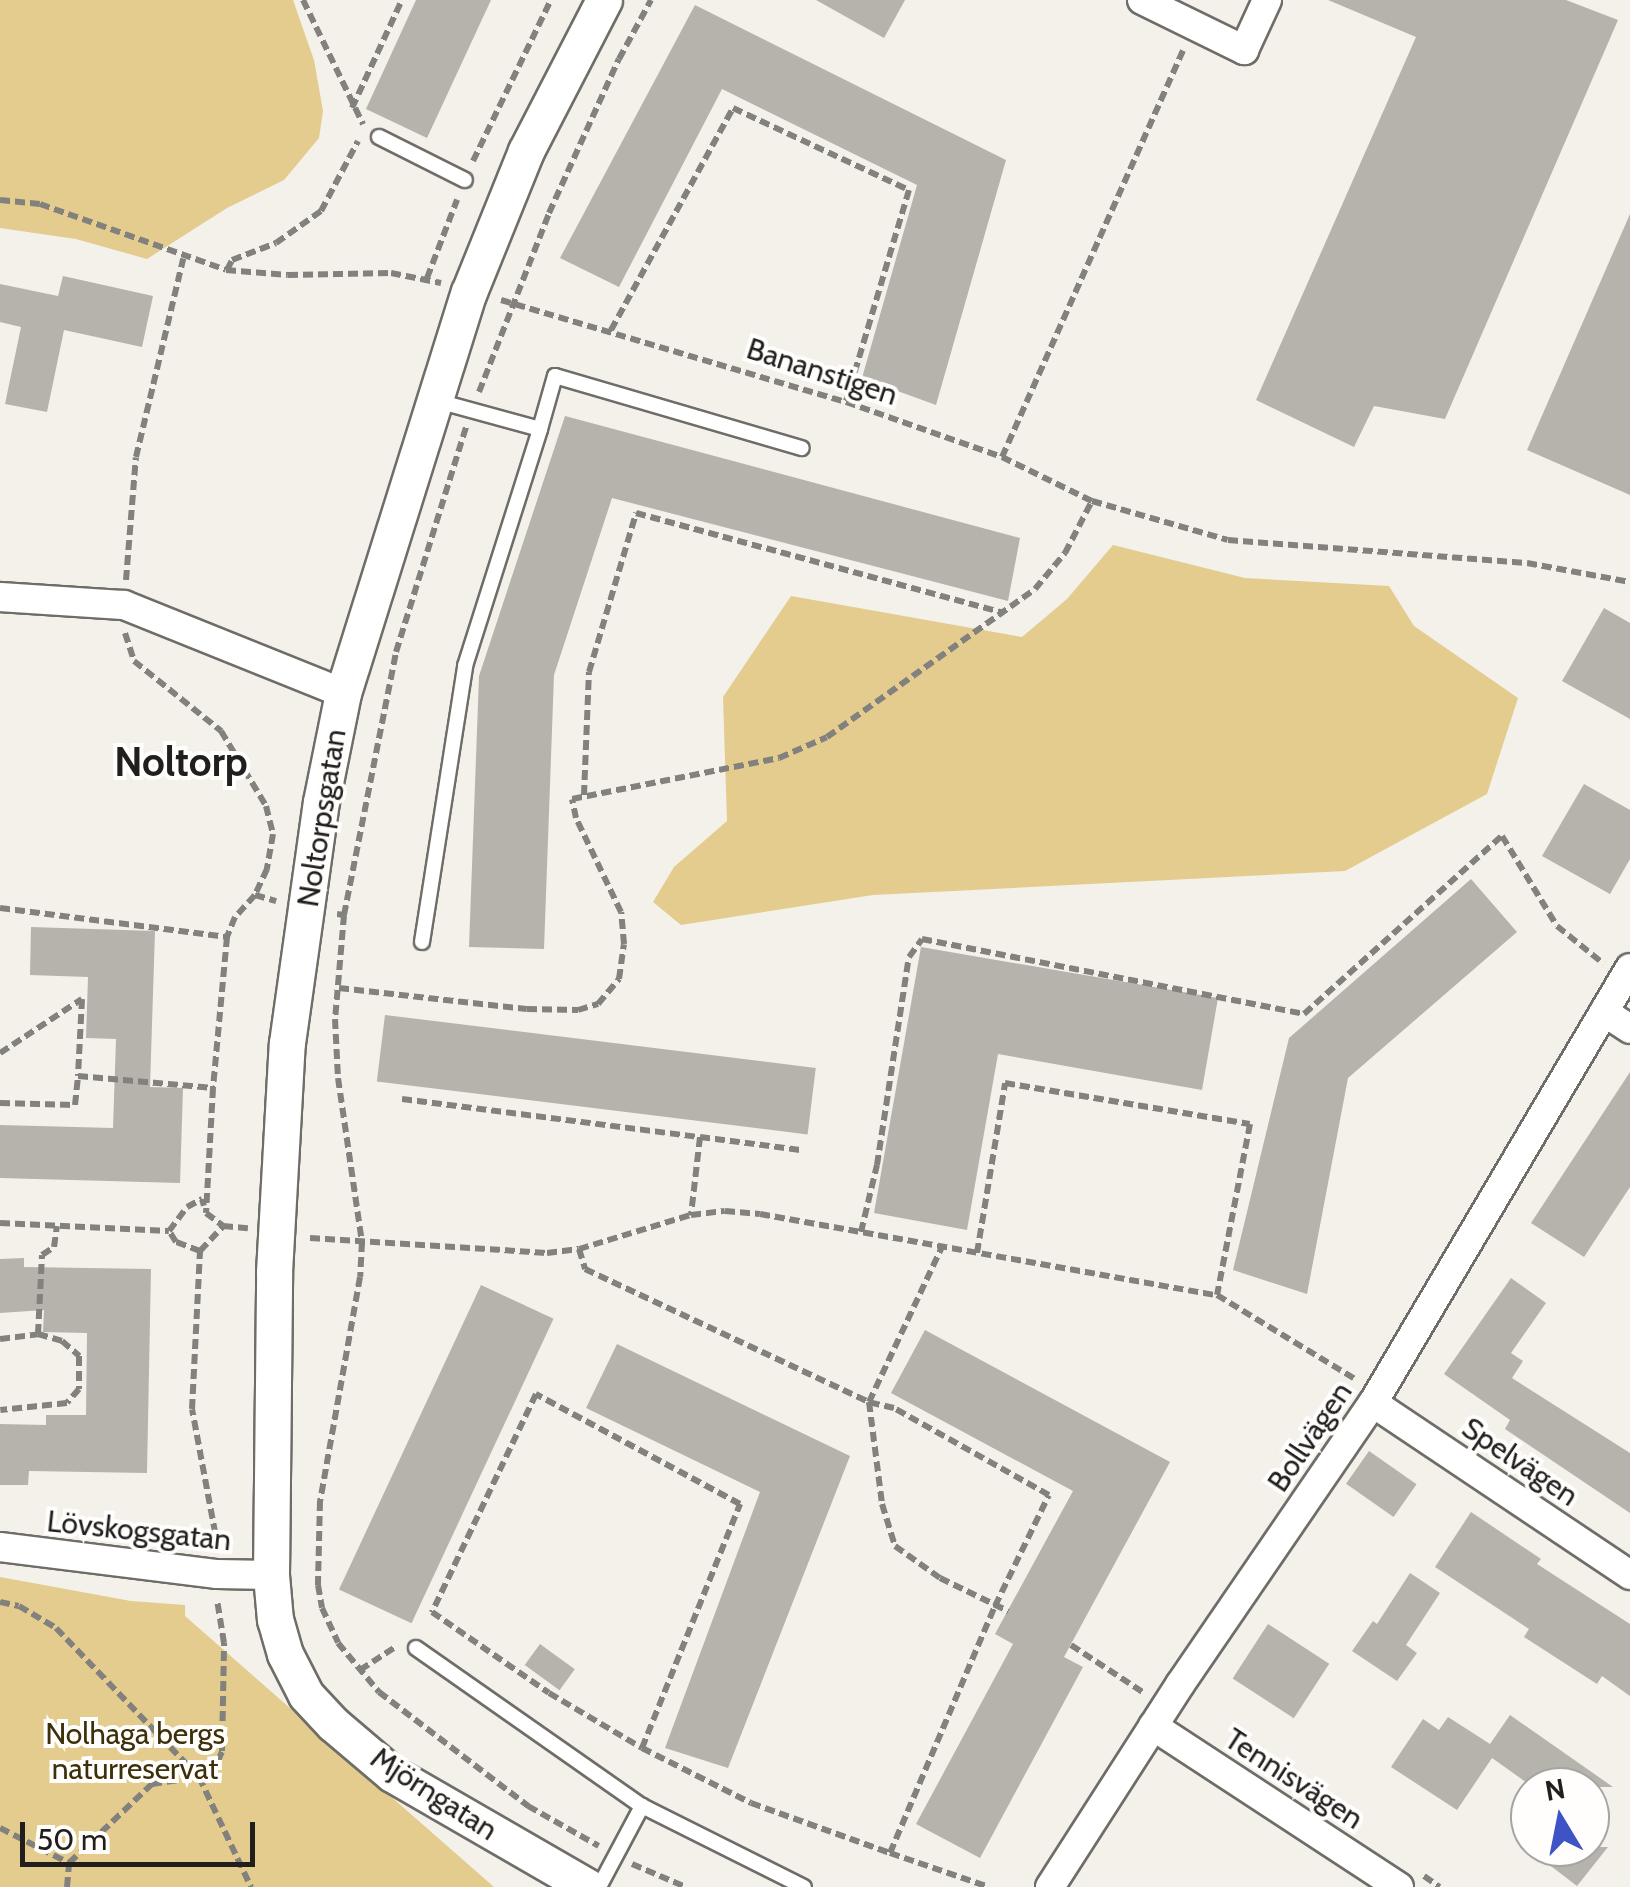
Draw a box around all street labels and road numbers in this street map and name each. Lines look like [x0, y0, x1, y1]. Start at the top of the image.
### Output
street label: Bananstigen [742, 331, 902, 413]
street label: Noltorpsgatan [290, 727, 354, 909]
street label: Bollvägen [1260, 1375, 1360, 1499]
street label: Spelvägen [1455, 1410, 1585, 1514]
street label: Lövskogsgatan [45, 1503, 233, 1559]
street label: Tennisvägen [1218, 1721, 1370, 1837]
street label: Mjörngatan [364, 1740, 504, 1848]

